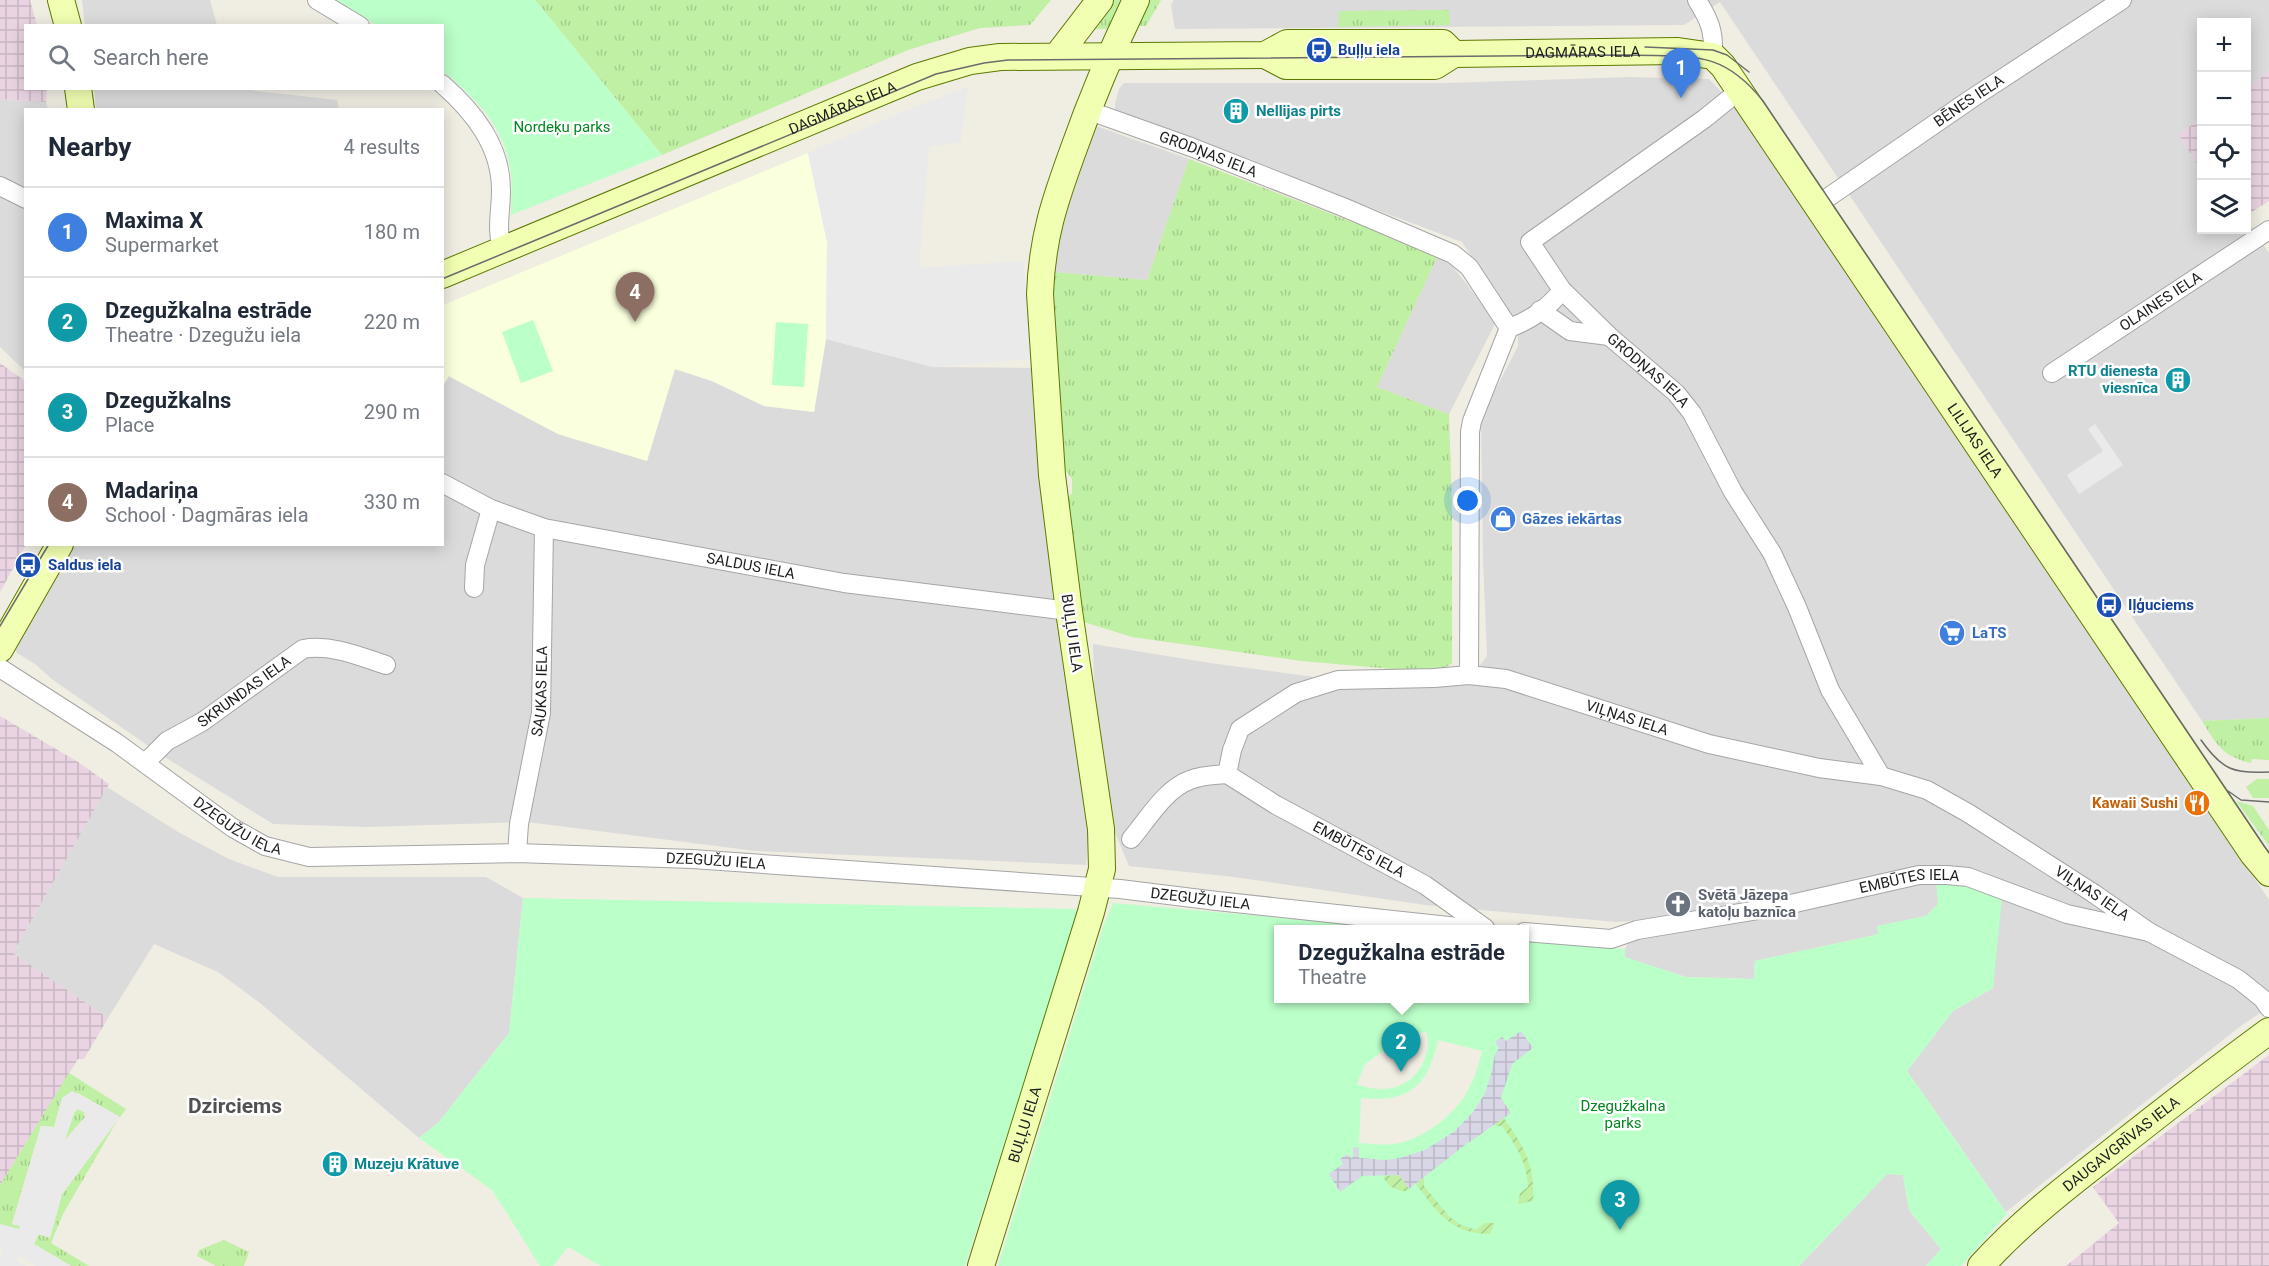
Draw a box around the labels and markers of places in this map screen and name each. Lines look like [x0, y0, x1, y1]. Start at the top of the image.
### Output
bus stop icon: Buļļu iela [1304, 35, 1334, 65]
place label: Buļļu iela [1338, 41, 1400, 59]
pin: 1 [1662, 48, 1700, 98]
building icon: Nellijas pirts [1221, 96, 1251, 126]
place label: Nellijas pirts [1256, 102, 1341, 120]
pin: 4 [616, 272, 654, 322]
place label: RTU dienesta viesnīca [2068, 362, 2158, 397]
building icon: RTU dienesta viesnīca [2163, 365, 2193, 395]
shop icon: Gāzes iekārtas [1488, 504, 1518, 534]
place label: Gāzes iekārtas [1522, 510, 1622, 528]
bus stop icon: Saldus iela [13, 550, 43, 580]
place label: Saldus iela [48, 556, 122, 574]
bus stop icon: Iļģuciems [2094, 590, 2124, 620]
place label: Iļģuciems [2128, 596, 2194, 614]
supermarket icon: LaTS [1937, 618, 1967, 648]
place label: LaTS [1972, 624, 2007, 642]
restaurant icon: Kawaii Sushi [2182, 788, 2212, 818]
place label: Kawaii Sushi [2092, 794, 2178, 812]
place label: Svētā Jāzepa katoļu baznīca [1698, 886, 1796, 921]
church icon: Svētā Jāzepa katoļu baznīca [1663, 889, 1693, 919]
pin: 2 [1382, 1022, 1420, 1072]
building icon: Muzeju Krātuve [320, 1149, 350, 1179]
place label: Muzeju Krātuve [354, 1155, 459, 1173]
pin: 3 [1600, 1180, 1640, 1230]

